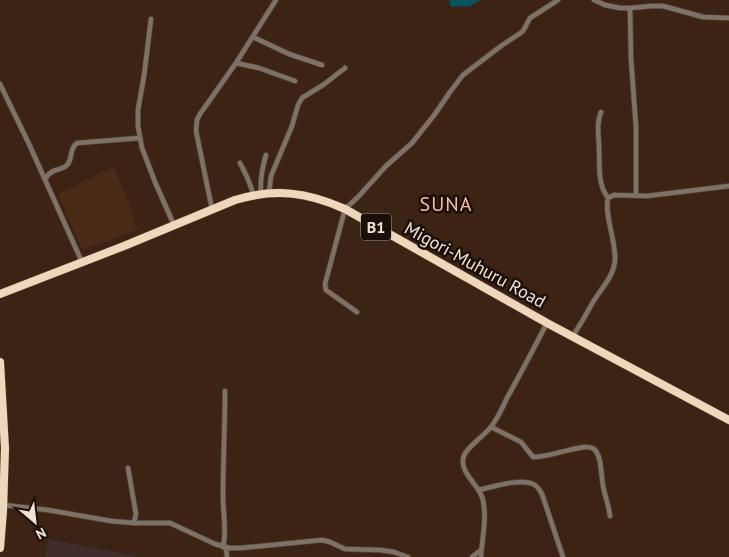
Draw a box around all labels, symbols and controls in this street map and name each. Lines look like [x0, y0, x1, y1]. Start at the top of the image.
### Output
district label: SUNA [420, 191, 472, 217]
road number: B1 [361, 213, 391, 240]
street label: Migori-Muhuru Road [401, 216, 550, 313]
north arrow [10, 497, 60, 547]
text: N [33, 523, 49, 544]

